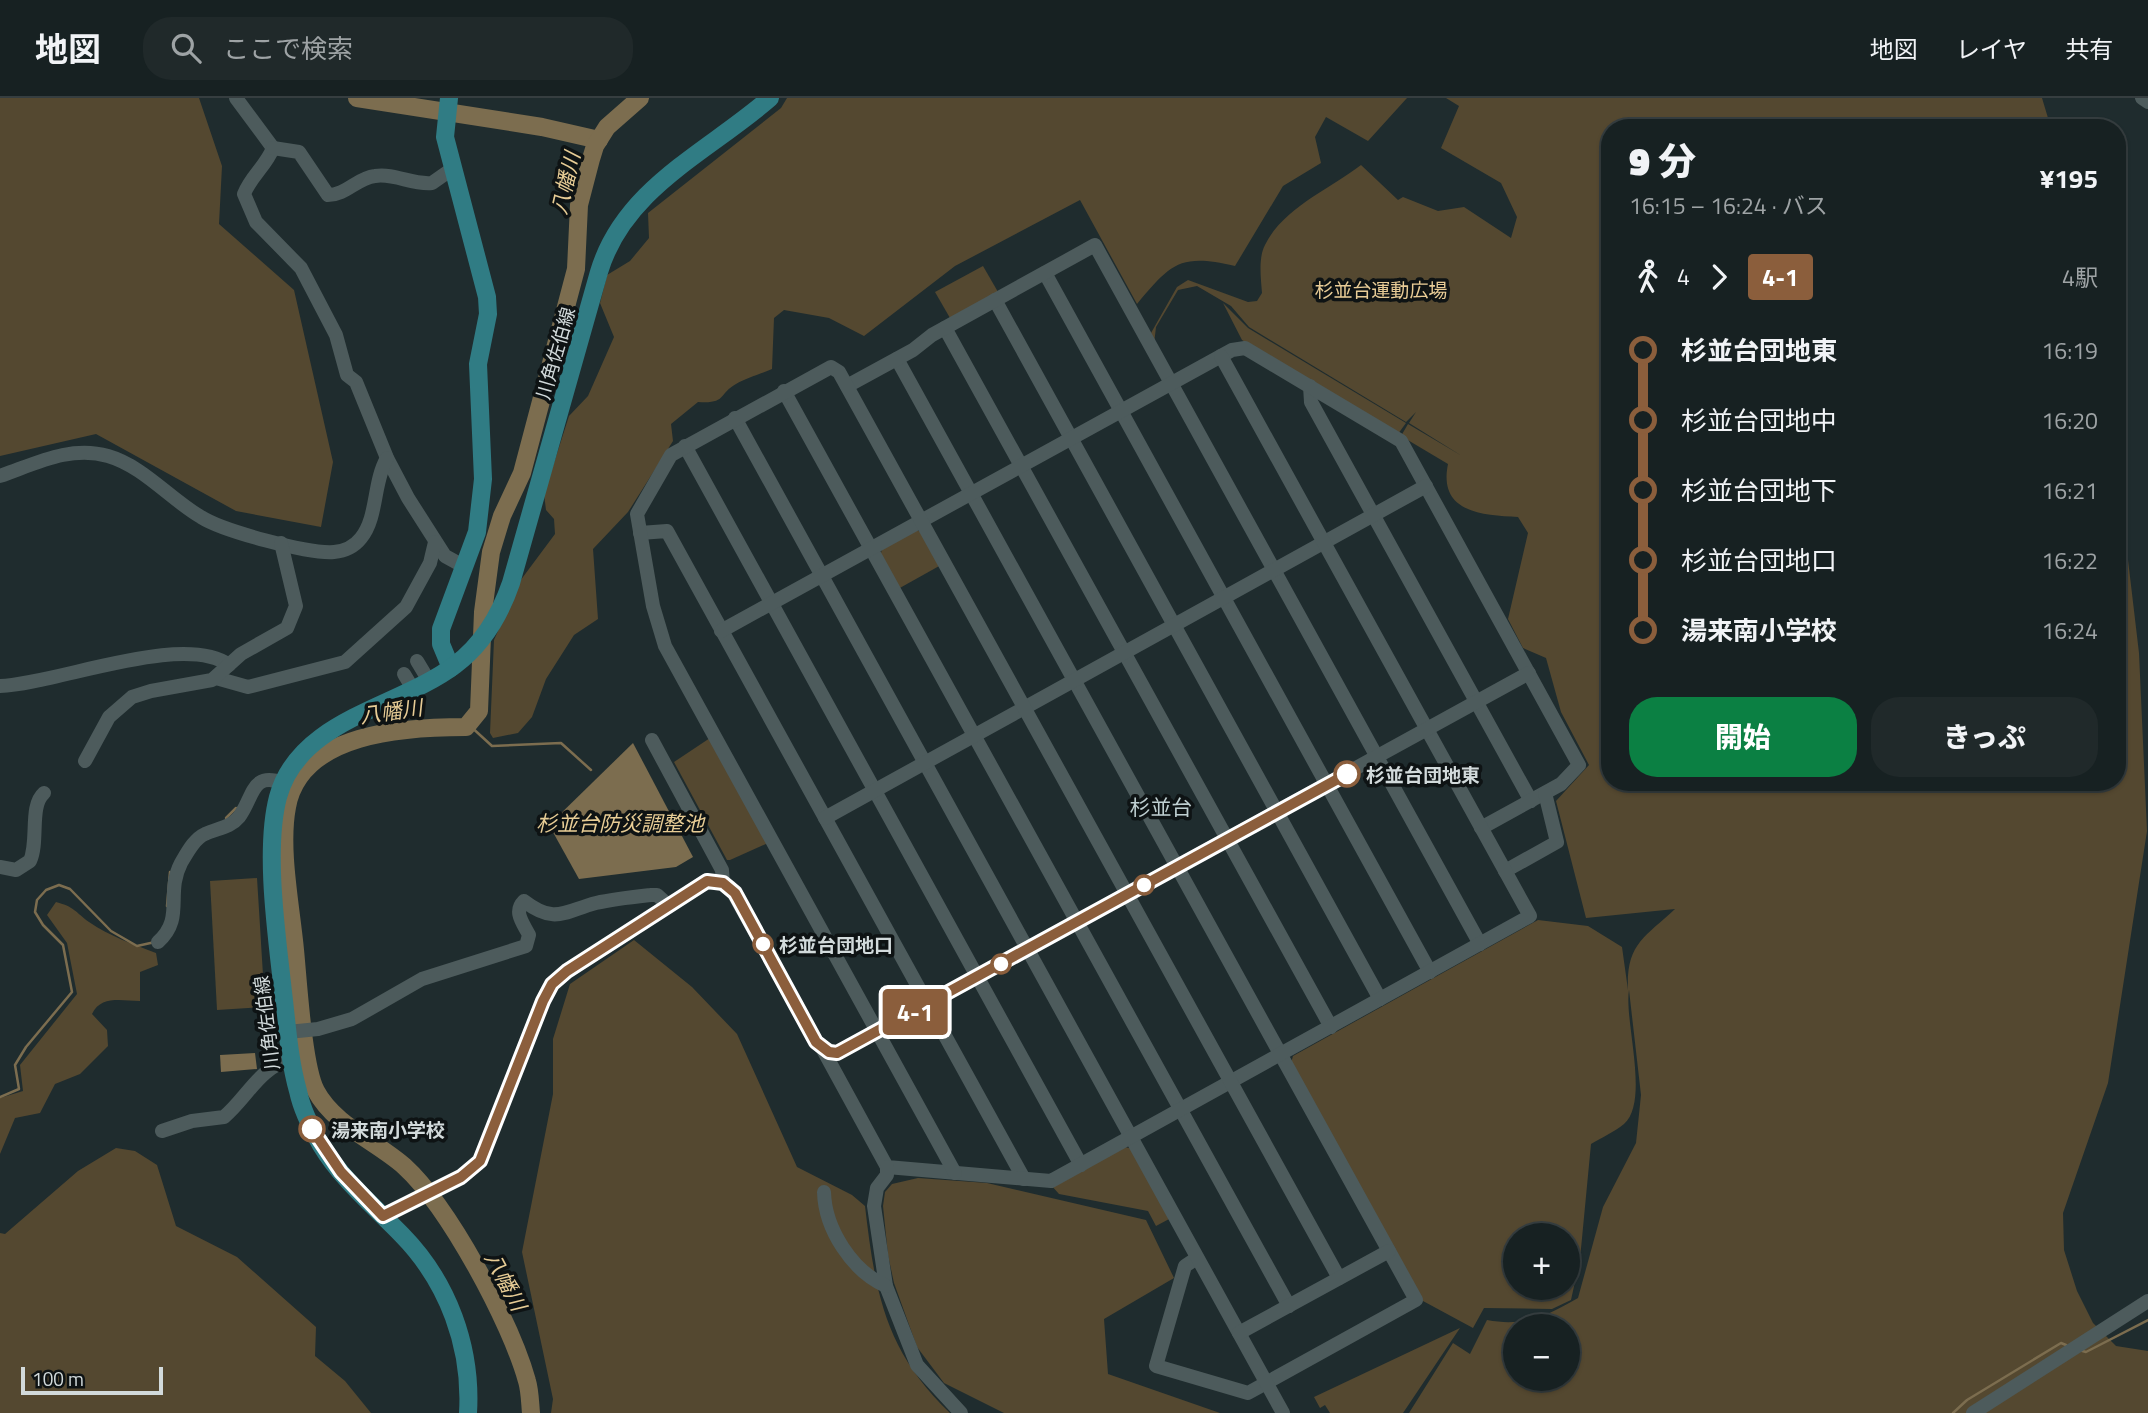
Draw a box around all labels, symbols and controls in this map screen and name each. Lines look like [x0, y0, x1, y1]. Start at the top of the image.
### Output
search box [143, 17, 633, 80]
text: 地図 [35, 24, 101, 74]
icon: search [167, 29, 205, 67]
text: ここで検索 [223, 29, 353, 68]
text: 地図 [1870, 31, 1918, 67]
text: レイヤ [1956, 31, 2027, 67]
text: 共有 [2065, 31, 2113, 67]
text: 9 分 [1629, 132, 1696, 190]
water label: 八幡川 [542, 147, 588, 217]
text: ¥195 [2040, 159, 2098, 198]
text: 16:15 – 16:24 · バス [1629, 188, 1828, 223]
icon: walk [1629, 258, 1667, 296]
icon: forward [1700, 258, 1738, 296]
text: 4 [1677, 259, 1690, 294]
text: 4-1 [1762, 259, 1799, 295]
text: 4駅 [2062, 260, 2098, 295]
park label: 杉並台運動広場 [1314, 275, 1448, 304]
street label: 川角佐伯線 [528, 303, 582, 403]
text: 杉並台団地東 [1681, 331, 1837, 370]
text: 16:19 [2041, 333, 2098, 368]
text: 杉並台団地中 [1681, 401, 1837, 440]
text: 16:20 [2041, 403, 2098, 438]
text: 杉並台団地下 [1681, 471, 1837, 510]
text: 16:21 [2041, 473, 2098, 508]
text: 杉並台団地口 [1681, 541, 1837, 580]
text: 16:22 [2041, 543, 2098, 578]
text: 湯来南小学校 [1681, 611, 1837, 650]
text: 16:24 [2041, 613, 2098, 648]
water label: 八幡川 [358, 690, 426, 731]
button: 開始 [1629, 697, 1857, 777]
button: きっぷ [1871, 697, 2098, 777]
place label: 杉並台団地東 [1366, 760, 1480, 789]
marker: 杉並台団地東 [1334, 761, 1360, 787]
district label: 杉並台 [1130, 791, 1193, 823]
water label: 杉並台防災調整池 [536, 807, 706, 839]
unlabelled marker [1134, 875, 1154, 895]
place label: 杉並台団地口 [779, 930, 893, 959]
marker: 杉並台団地口 [753, 934, 773, 954]
unlabelled marker [991, 954, 1011, 974]
street label: 川角佐伯線 [246, 974, 286, 1072]
line badge: 4-1 [875, 989, 955, 1035]
text: 4-1 [897, 994, 933, 1030]
place label: 湯来南小学校 [331, 1115, 445, 1144]
marker: 湯来南小学校 [299, 1116, 325, 1142]
map controls [1503, 1223, 1580, 1391]
button: + [1503, 1223, 1580, 1300]
water label: 八幡川 [477, 1246, 536, 1318]
button: − [1503, 1314, 1580, 1391]
scale bar [21, 1364, 163, 1396]
text: 100 m [32, 1364, 84, 1393]

